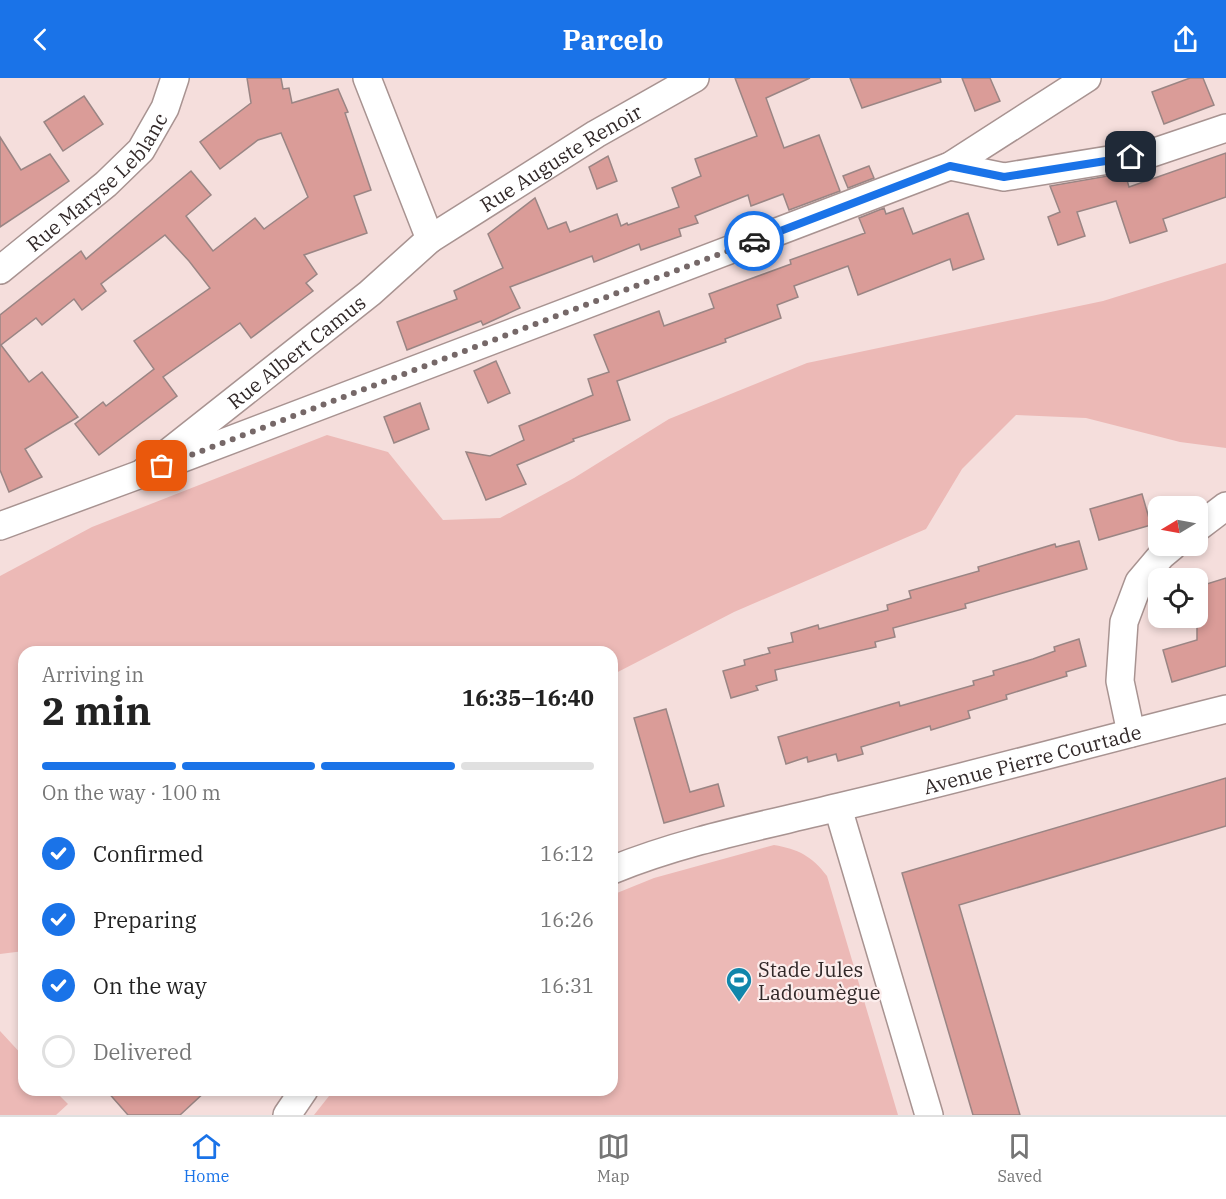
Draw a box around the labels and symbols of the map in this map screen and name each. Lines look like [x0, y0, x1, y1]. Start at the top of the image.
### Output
street label: Rue Auguste Renoir [475, 97, 646, 218]
street label: Rue Maryse Leblanc [21, 107, 173, 257]
pin [1105, 131, 1156, 182]
courier [724, 211, 784, 271]
street label: Rue Albert Camus [221, 288, 371, 414]
pin [136, 440, 187, 491]
north arrow [1148, 496, 1208, 556]
street label: Avenue Pierre Courtade [920, 718, 1144, 800]
place label: Stade Jules Ladoumègue [758, 956, 880, 1006]
sports icon: Stade Jules Ladoumègue [724, 965, 754, 1003]

